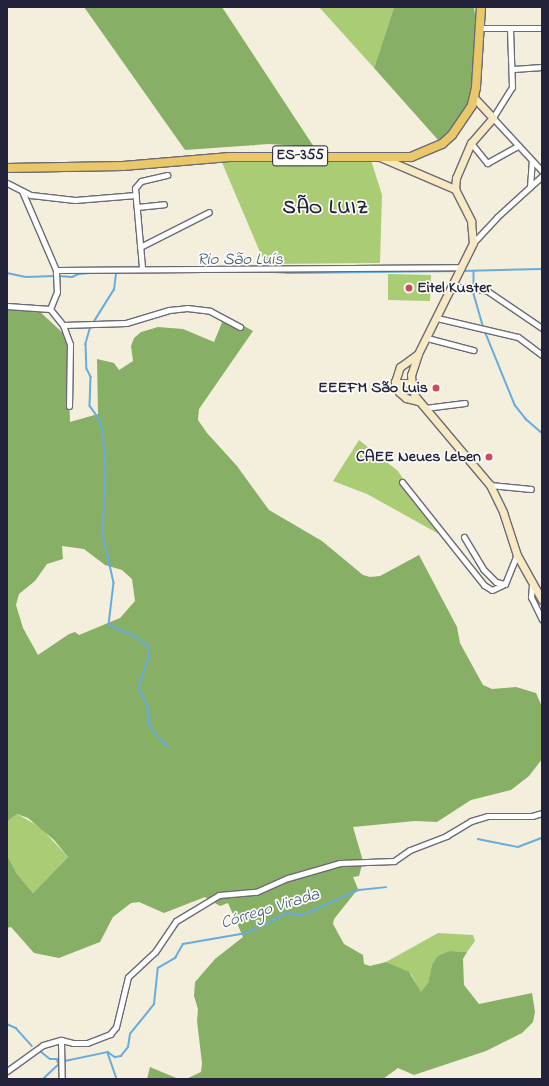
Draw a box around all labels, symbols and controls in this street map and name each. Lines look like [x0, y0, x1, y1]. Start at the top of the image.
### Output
road number: ES-355 [272, 143, 328, 169]
district label: SÃO LUIZ [283, 196, 369, 220]
water label: Rio São Luís [197, 250, 283, 270]
place label: Eitel Kuster [417, 278, 491, 298]
marker: Eitel Kuster [404, 283, 414, 293]
place label: EEEFM São Luis [318, 378, 428, 398]
marker: EEEFM São Luis [431, 383, 441, 393]
place label: CAEE Neues Leben [356, 447, 481, 467]
marker: CAEE Neues Leben [484, 452, 494, 462]
water label: Córrego Virada [218, 884, 322, 934]

